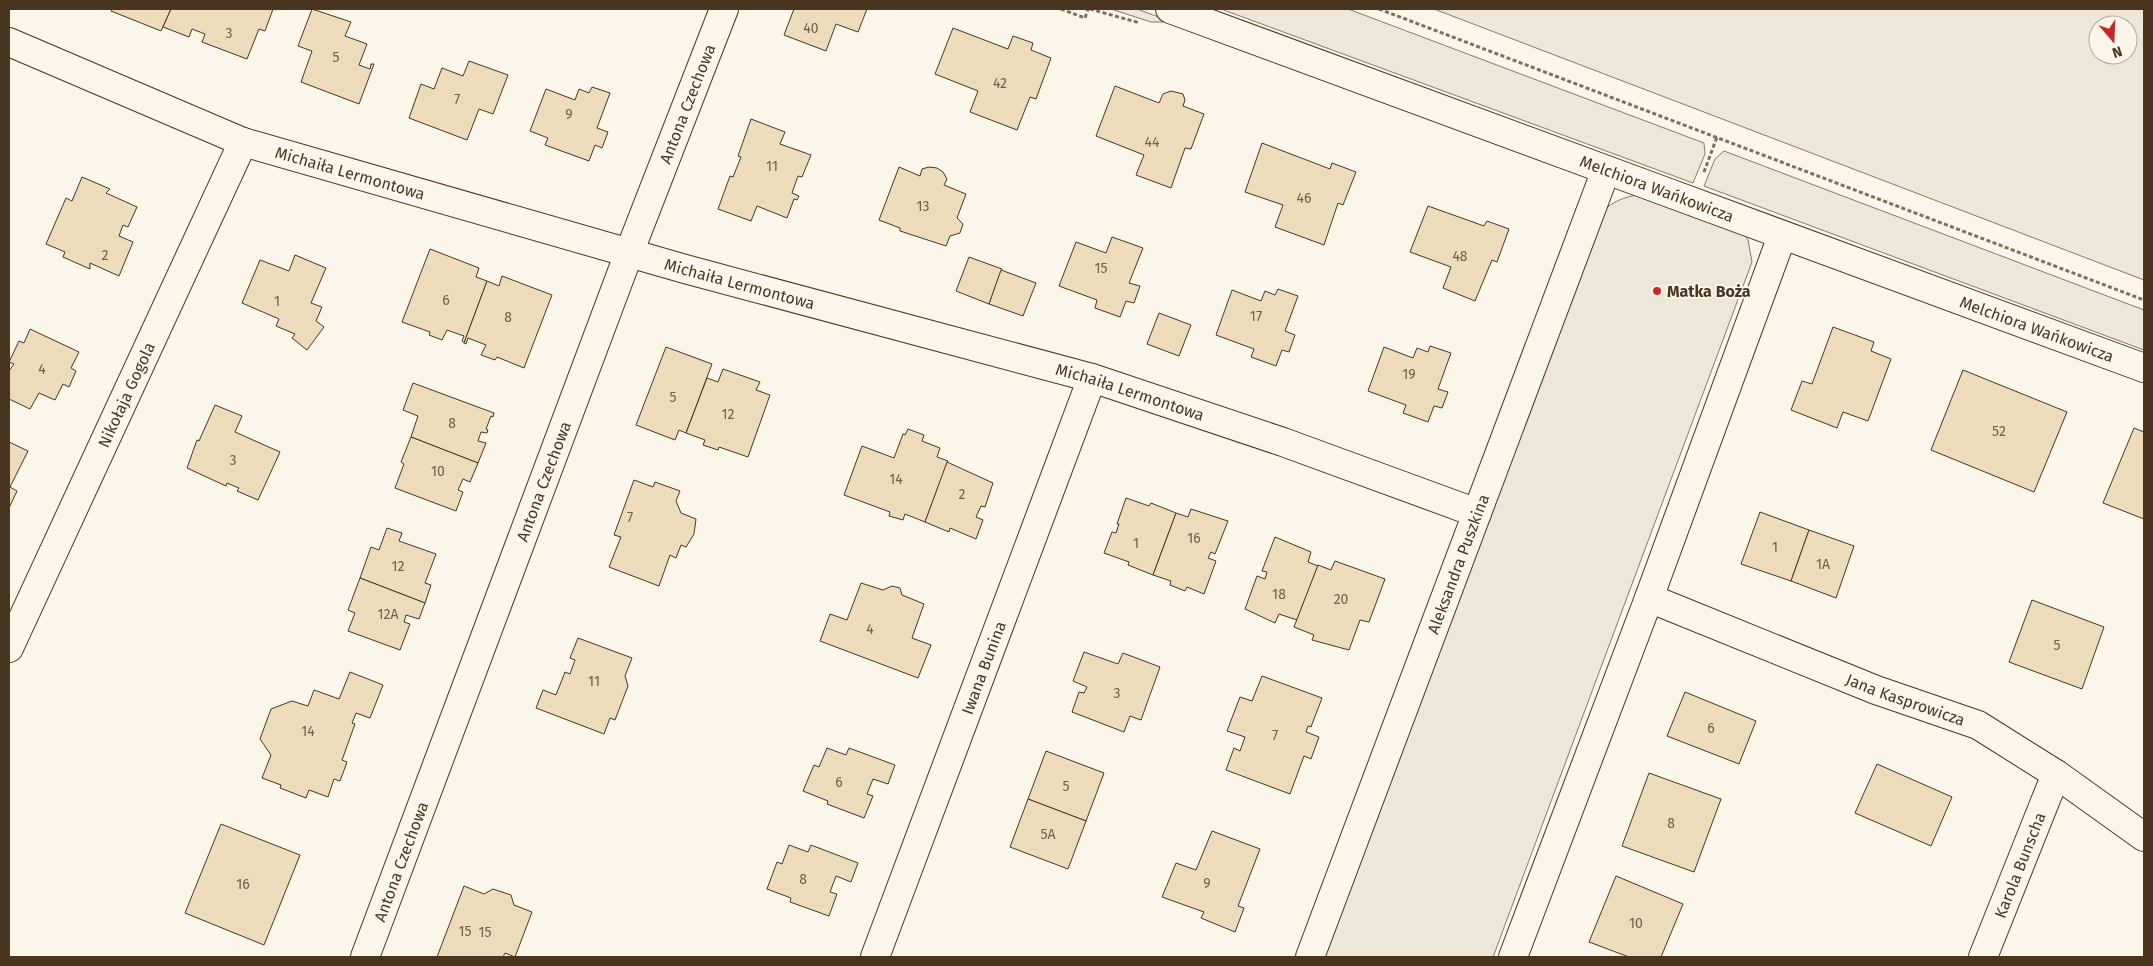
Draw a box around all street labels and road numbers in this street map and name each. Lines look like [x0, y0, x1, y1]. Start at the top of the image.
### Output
street label: Antona Czechowa [656, 41, 719, 166]
street label: Michaiła Lermontowa [273, 143, 427, 204]
street label: Melchiora Wańkowicza [1577, 152, 1736, 226]
street label: Michaiła Lermontowa [662, 255, 817, 313]
street label: Melchiora Wańkowicza [1957, 292, 2116, 366]
street label: Nikołaja Gogola [94, 339, 159, 451]
street label: Michaiła Lermontowa [1054, 360, 1207, 425]
street label: Antona Czechowa [513, 419, 575, 544]
street label: Aleksandra Puszkina [1423, 492, 1493, 637]
street label: Iwana Bunina [958, 619, 1010, 717]
street label: Jana Kasprowicza [1843, 670, 1967, 730]
street label: Antona Czechowa [370, 799, 432, 924]
street label: Karola Bunscha [1991, 810, 2050, 921]

